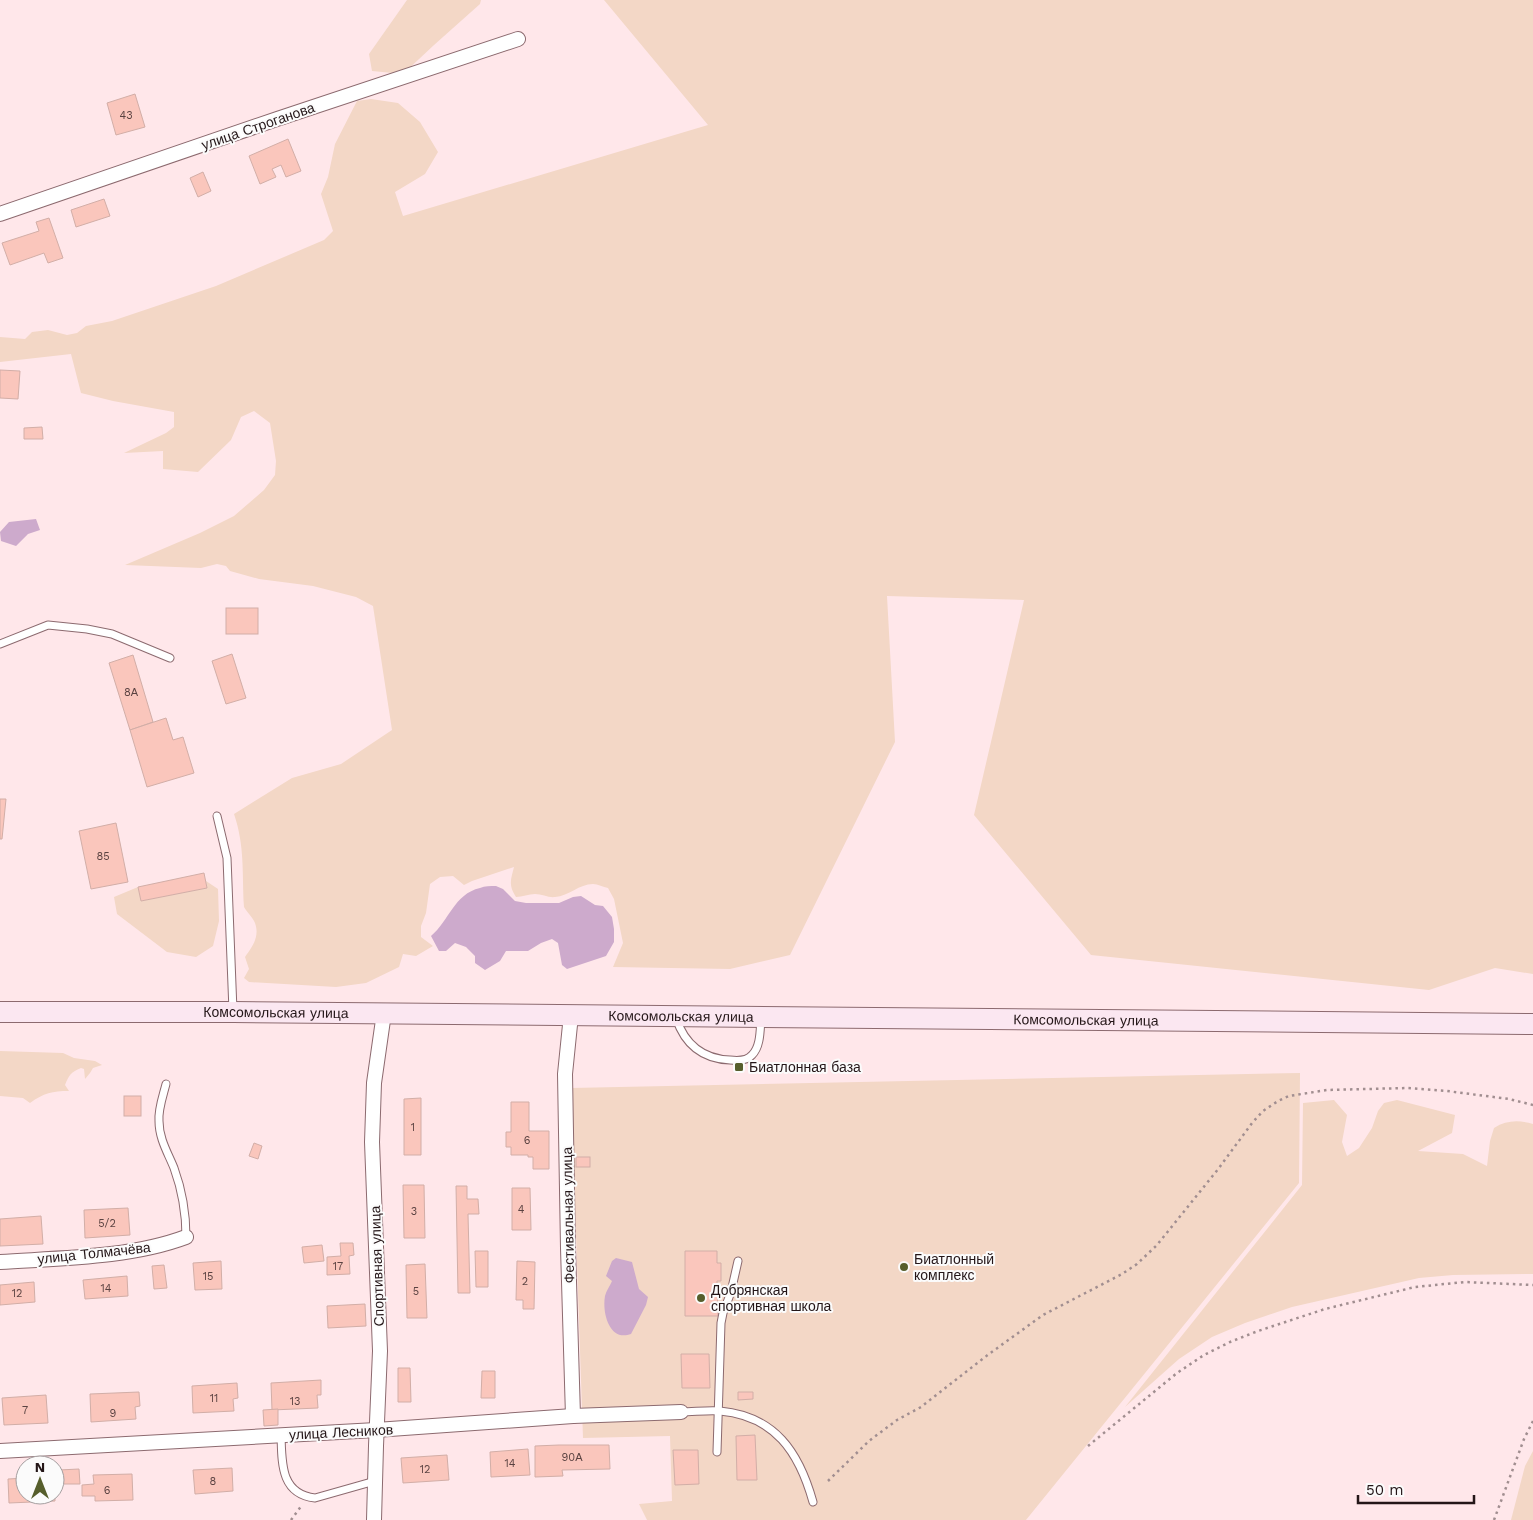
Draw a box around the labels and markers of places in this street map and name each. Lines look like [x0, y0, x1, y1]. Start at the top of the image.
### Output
place label: Биатлонная база [749, 1059, 861, 1075]
marker: Биатлонная база [733, 1061, 745, 1073]
place label: Биатлонный комплекс [914, 1251, 994, 1283]
marker: Биатлонный комплекс [898, 1261, 910, 1273]
place label: Добрянская спортивная школа [711, 1282, 832, 1314]
marker: Добрянская спортивная школа [695, 1292, 707, 1304]

